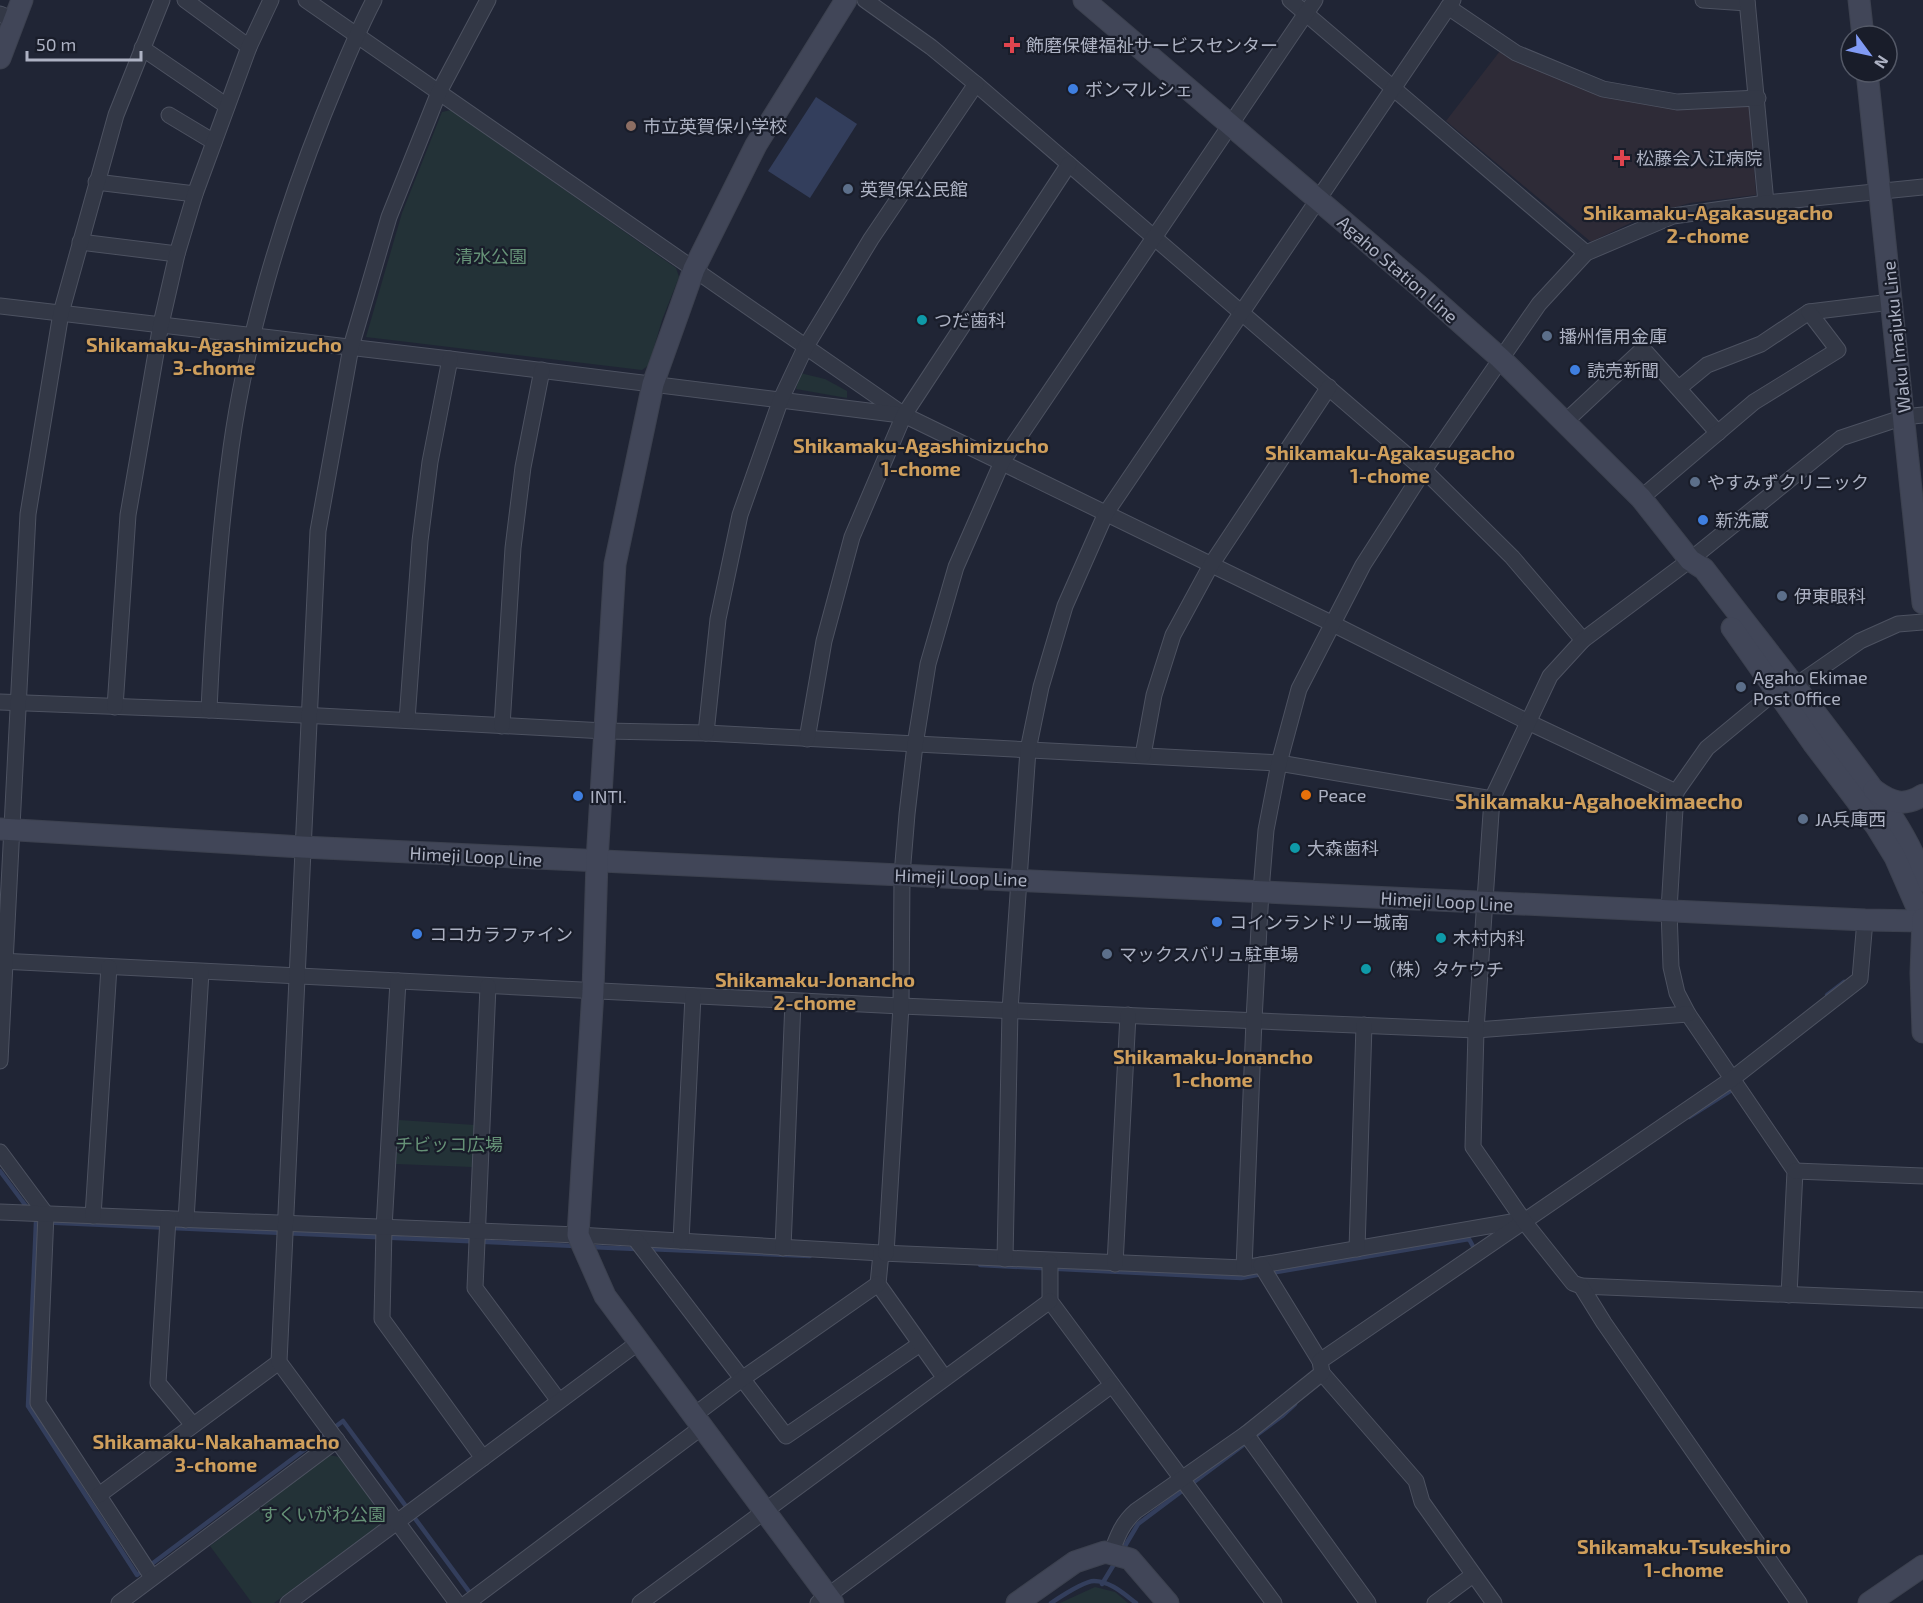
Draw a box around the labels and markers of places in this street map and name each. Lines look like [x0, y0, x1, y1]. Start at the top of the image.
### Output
place label: 飾磨保健福祉サービスセンター [1026, 34, 1278, 56]
marker: 飾磨保健福祉サービスセンター [1003, 36, 1021, 54]
place label: ボンマルシェ [1085, 78, 1193, 100]
marker: ボンマルシェ [1066, 82, 1080, 96]
place label: 市立英賀保小学校 [643, 115, 787, 137]
marker: 市立英賀保小学校 [624, 119, 638, 133]
place label: 松藤会入江病院 [1636, 147, 1762, 169]
marker: 松藤会入江病院 [1613, 149, 1631, 167]
place label: 英賀保公民館 [860, 178, 968, 200]
marker: 英賀保公民館 [841, 182, 855, 196]
place label: つだ歯科 [934, 309, 1006, 331]
marker: つだ歯科 [915, 313, 929, 327]
place label: 播州信用金庫 [1559, 325, 1667, 347]
marker: 播州信用金庫 [1540, 329, 1554, 343]
place label: 読売新聞 [1587, 359, 1659, 381]
marker: 読売新聞 [1568, 363, 1582, 377]
place label: やすみずクリニック [1707, 471, 1869, 493]
marker: やすみずクリニック [1688, 475, 1702, 489]
place label: 新洗蔵 [1715, 509, 1769, 531]
marker: 新洗蔵 [1696, 513, 1710, 527]
place label: 伊東眼科 [1794, 585, 1866, 607]
marker: 伊東眼科 [1775, 589, 1789, 603]
place label: Agaho Ekimae Post Office [1753, 666, 1868, 709]
marker: Agaho Ekimae Post Office [1734, 680, 1748, 694]
place label: Peace [1318, 784, 1366, 806]
place label: INTI. [590, 785, 627, 807]
marker: Peace [1299, 788, 1313, 802]
marker: INTI. [571, 789, 585, 803]
place label: JA兵庫西 [1815, 808, 1886, 830]
marker: JA兵庫西 [1796, 812, 1810, 826]
place label: 大森歯科 [1307, 837, 1379, 859]
marker: 大森歯科 [1288, 841, 1302, 855]
place label: コインランドリー城南 [1229, 911, 1409, 933]
marker: コインランドリー城南 [1210, 915, 1224, 929]
place label: ココカラファイン [429, 923, 573, 945]
marker: ココカラファイン [410, 927, 424, 941]
place label: 木村内科 [1453, 927, 1525, 949]
marker: 木村内科 [1434, 931, 1448, 945]
place label: マックスバリュ駐車場 [1119, 943, 1298, 965]
marker: マックスバリュ駐車場 [1100, 947, 1114, 961]
place label: （株）タケウチ [1378, 958, 1504, 980]
marker: （株）タケウチ [1359, 962, 1373, 976]

